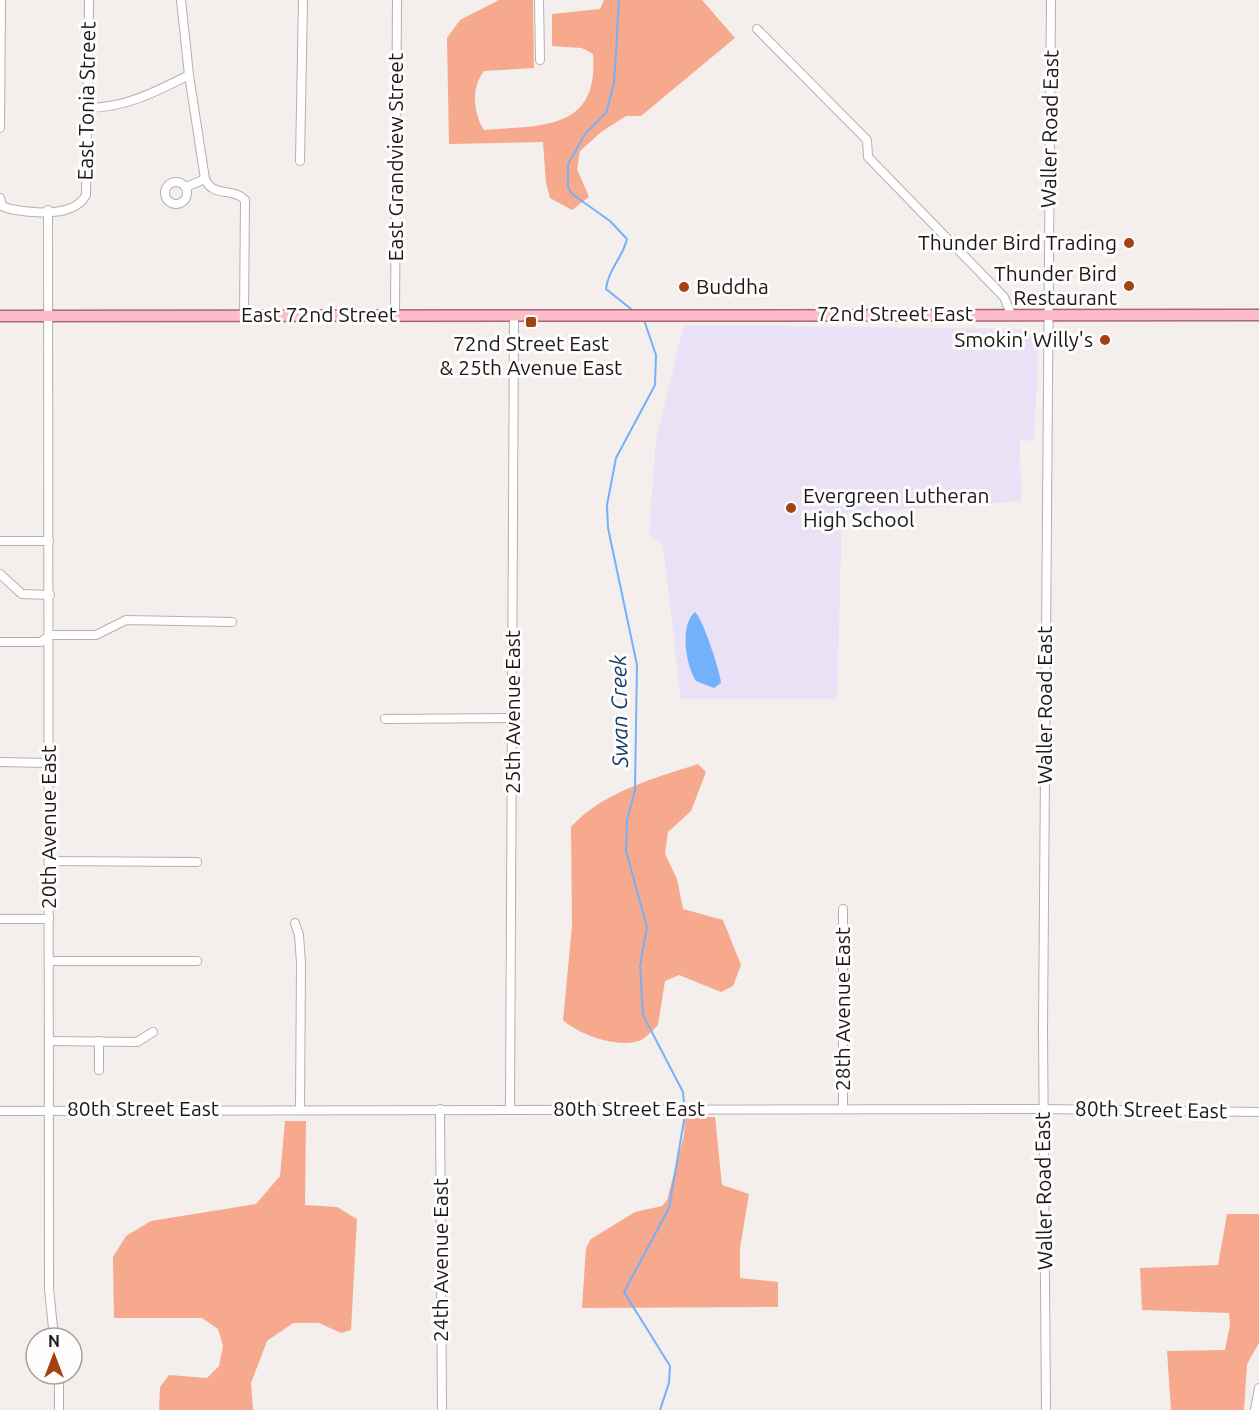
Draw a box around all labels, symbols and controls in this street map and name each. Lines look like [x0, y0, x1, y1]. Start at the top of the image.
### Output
street label: East Tonia Street [73, 21, 99, 181]
street label: Waller Road East [1036, 50, 1062, 208]
street label: East Grandview Street [383, 53, 407, 261]
place label: Thunder Bird Trading [918, 230, 1117, 254]
marker: Thunder Bird Trading [1122, 236, 1136, 250]
place label: Thunder Bird Restaurant [994, 261, 1117, 309]
place label: Buddha [696, 274, 769, 298]
marker: Thunder Bird Restaurant [1122, 279, 1136, 293]
marker: Buddha [677, 280, 691, 294]
street label: 72nd Street East [817, 301, 973, 325]
street label: East 72nd Street [241, 302, 397, 326]
marker: 72nd Street East & 25th Avenue East [524, 315, 538, 329]
place label: Smokin' Willy's [954, 327, 1093, 351]
place label: 72nd Street East & 25th Avenue East [440, 331, 622, 379]
marker: Smokin' Willy's [1098, 333, 1112, 347]
place label: Evergreen Lutheran High School [803, 483, 990, 531]
marker: Evergreen Lutheran High School [784, 501, 798, 515]
street label: Waller Road East [1032, 626, 1056, 784]
street label: 25th Avenue East [500, 630, 524, 794]
water label: Swan Creek [605, 654, 632, 769]
street label: 20th Avenue East [36, 745, 60, 909]
street label: 28th Avenue East [830, 927, 854, 1091]
street label: 80th Street East [67, 1096, 219, 1120]
street label: 80th Street East [553, 1096, 705, 1120]
street label: 80th Street East [1075, 1096, 1227, 1122]
street label: Waller Road East [1030, 1112, 1056, 1270]
street label: 24th Avenue East [428, 1178, 452, 1342]
north arrow [24, 1326, 84, 1386]
text: N [48, 1332, 60, 1350]

